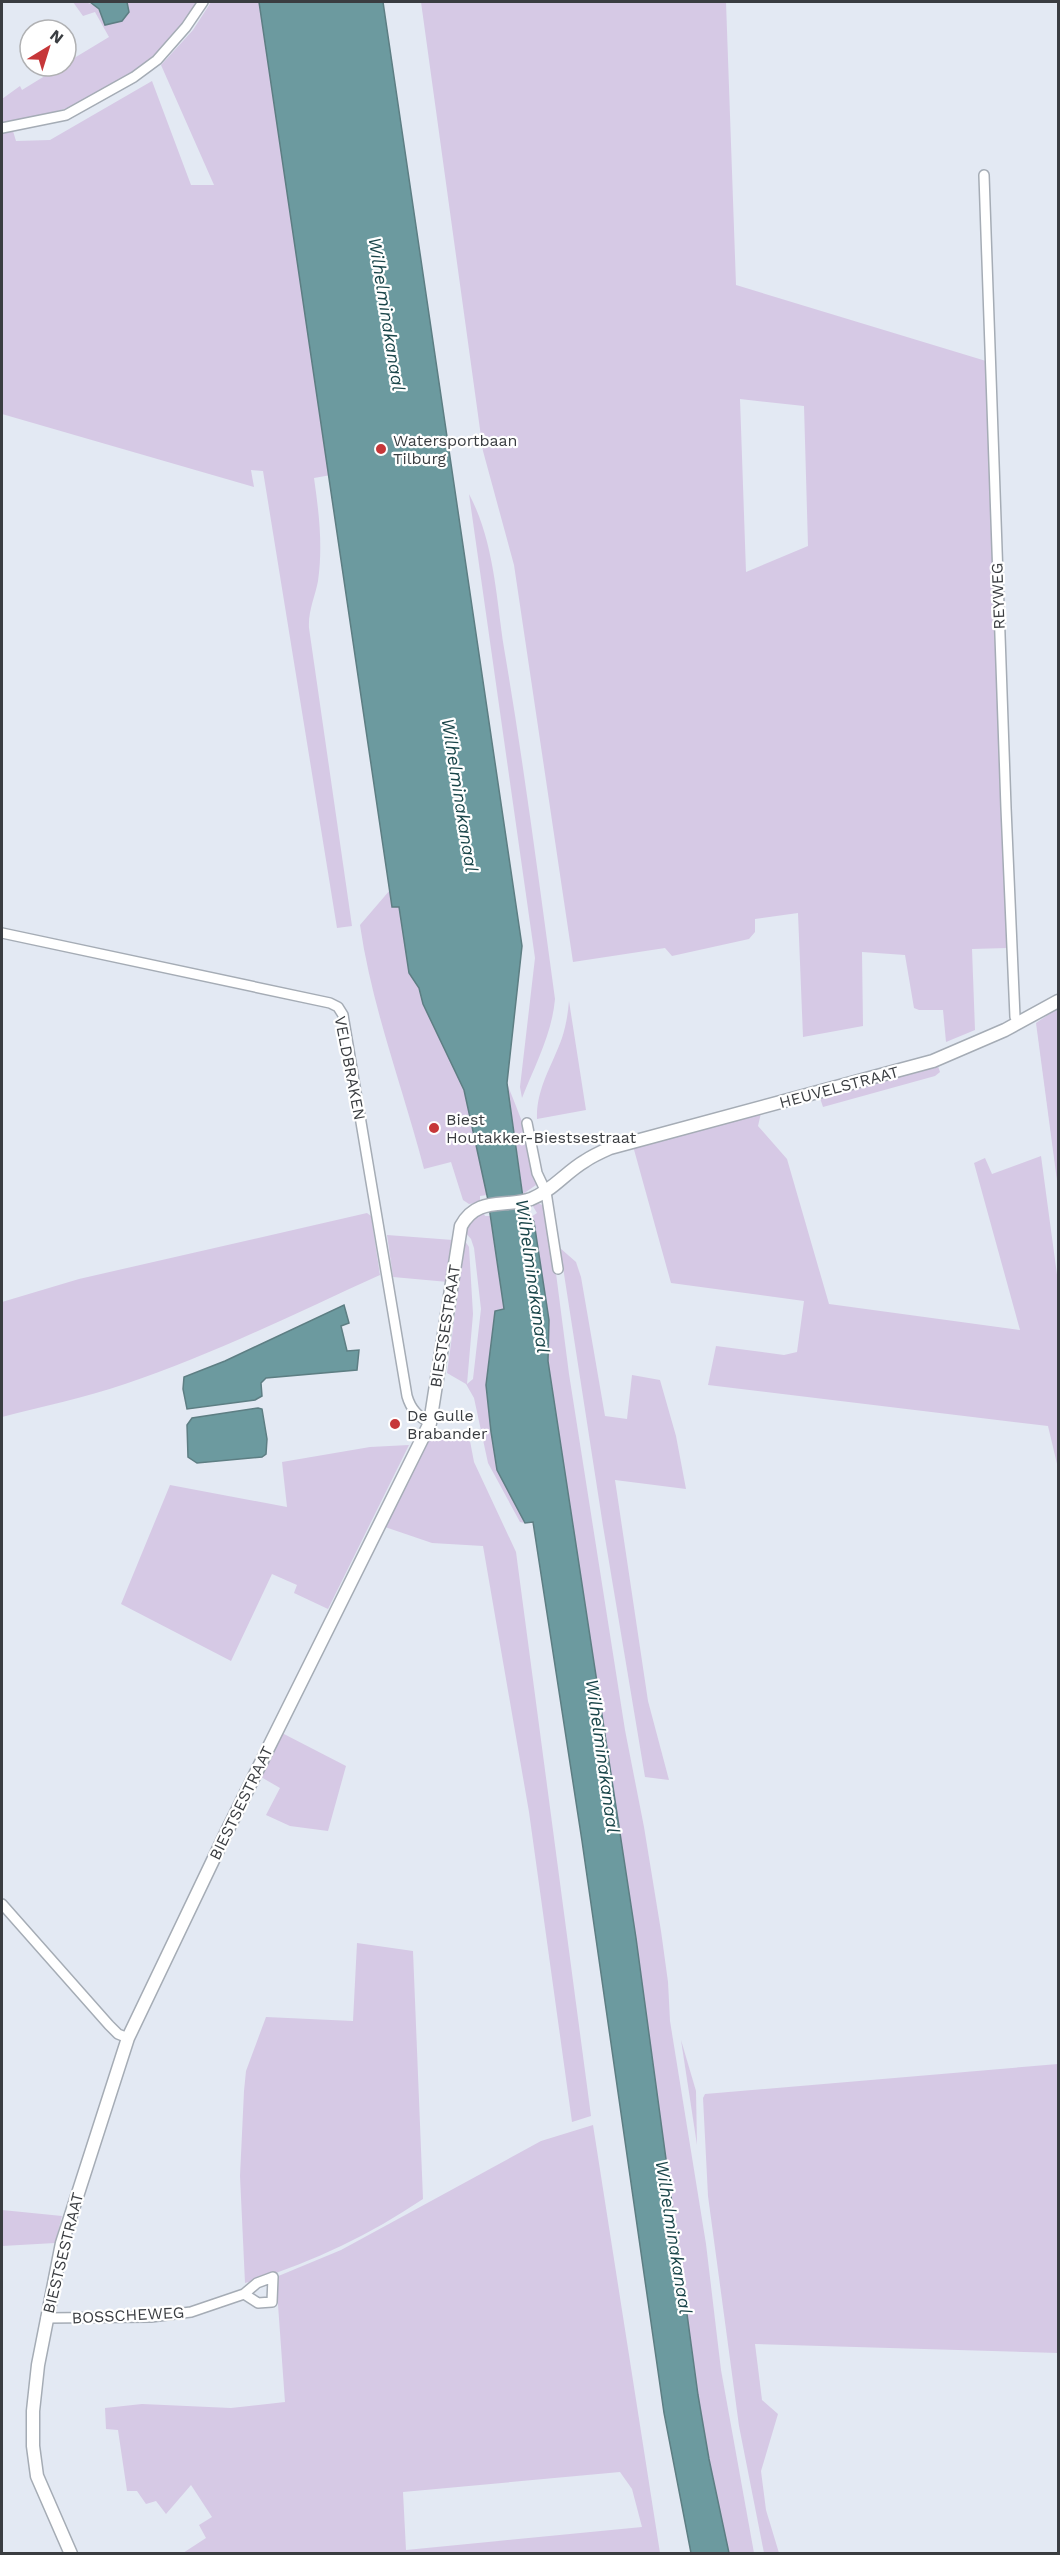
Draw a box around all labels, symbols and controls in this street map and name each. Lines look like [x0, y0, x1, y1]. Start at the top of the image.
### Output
north arrow [18, 18, 78, 78]
text: N [46, 25, 67, 48]
water label: Wilhelminakanaal [364, 236, 410, 392]
place label: Watersportbaan Tilburg [393, 431, 517, 468]
marker: Watersportbaan Tilburg [374, 442, 388, 456]
street label: REYWEG [987, 562, 1009, 630]
water label: Wilhelminakanaal [437, 717, 483, 873]
street label: VELDBRAKEN [331, 1014, 369, 1122]
street label: HEUVELSTRAAT [777, 1062, 901, 1112]
place label: Biest Houtakker-Biestsestraat [446, 1110, 636, 1147]
marker: Biest Houtakker-Biestsestraat [427, 1121, 441, 1135]
water label: Wilhelminakanaal [512, 1198, 554, 1354]
street label: BIESTSESTRAAT [426, 1263, 464, 1389]
place label: De Gulle Brabander [407, 1406, 488, 1443]
marker: De Gulle Brabander [388, 1417, 402, 1431]
water label: Wilhelminakanaal [582, 1678, 624, 1834]
street label: BIESTSESTRAAT [205, 1743, 277, 1863]
water label: Wilhelminakanaal [651, 2159, 697, 2315]
street label: BIESTSESTRAAT [39, 2190, 87, 2316]
street label: BOSSCHEWEG [71, 2303, 185, 2327]

